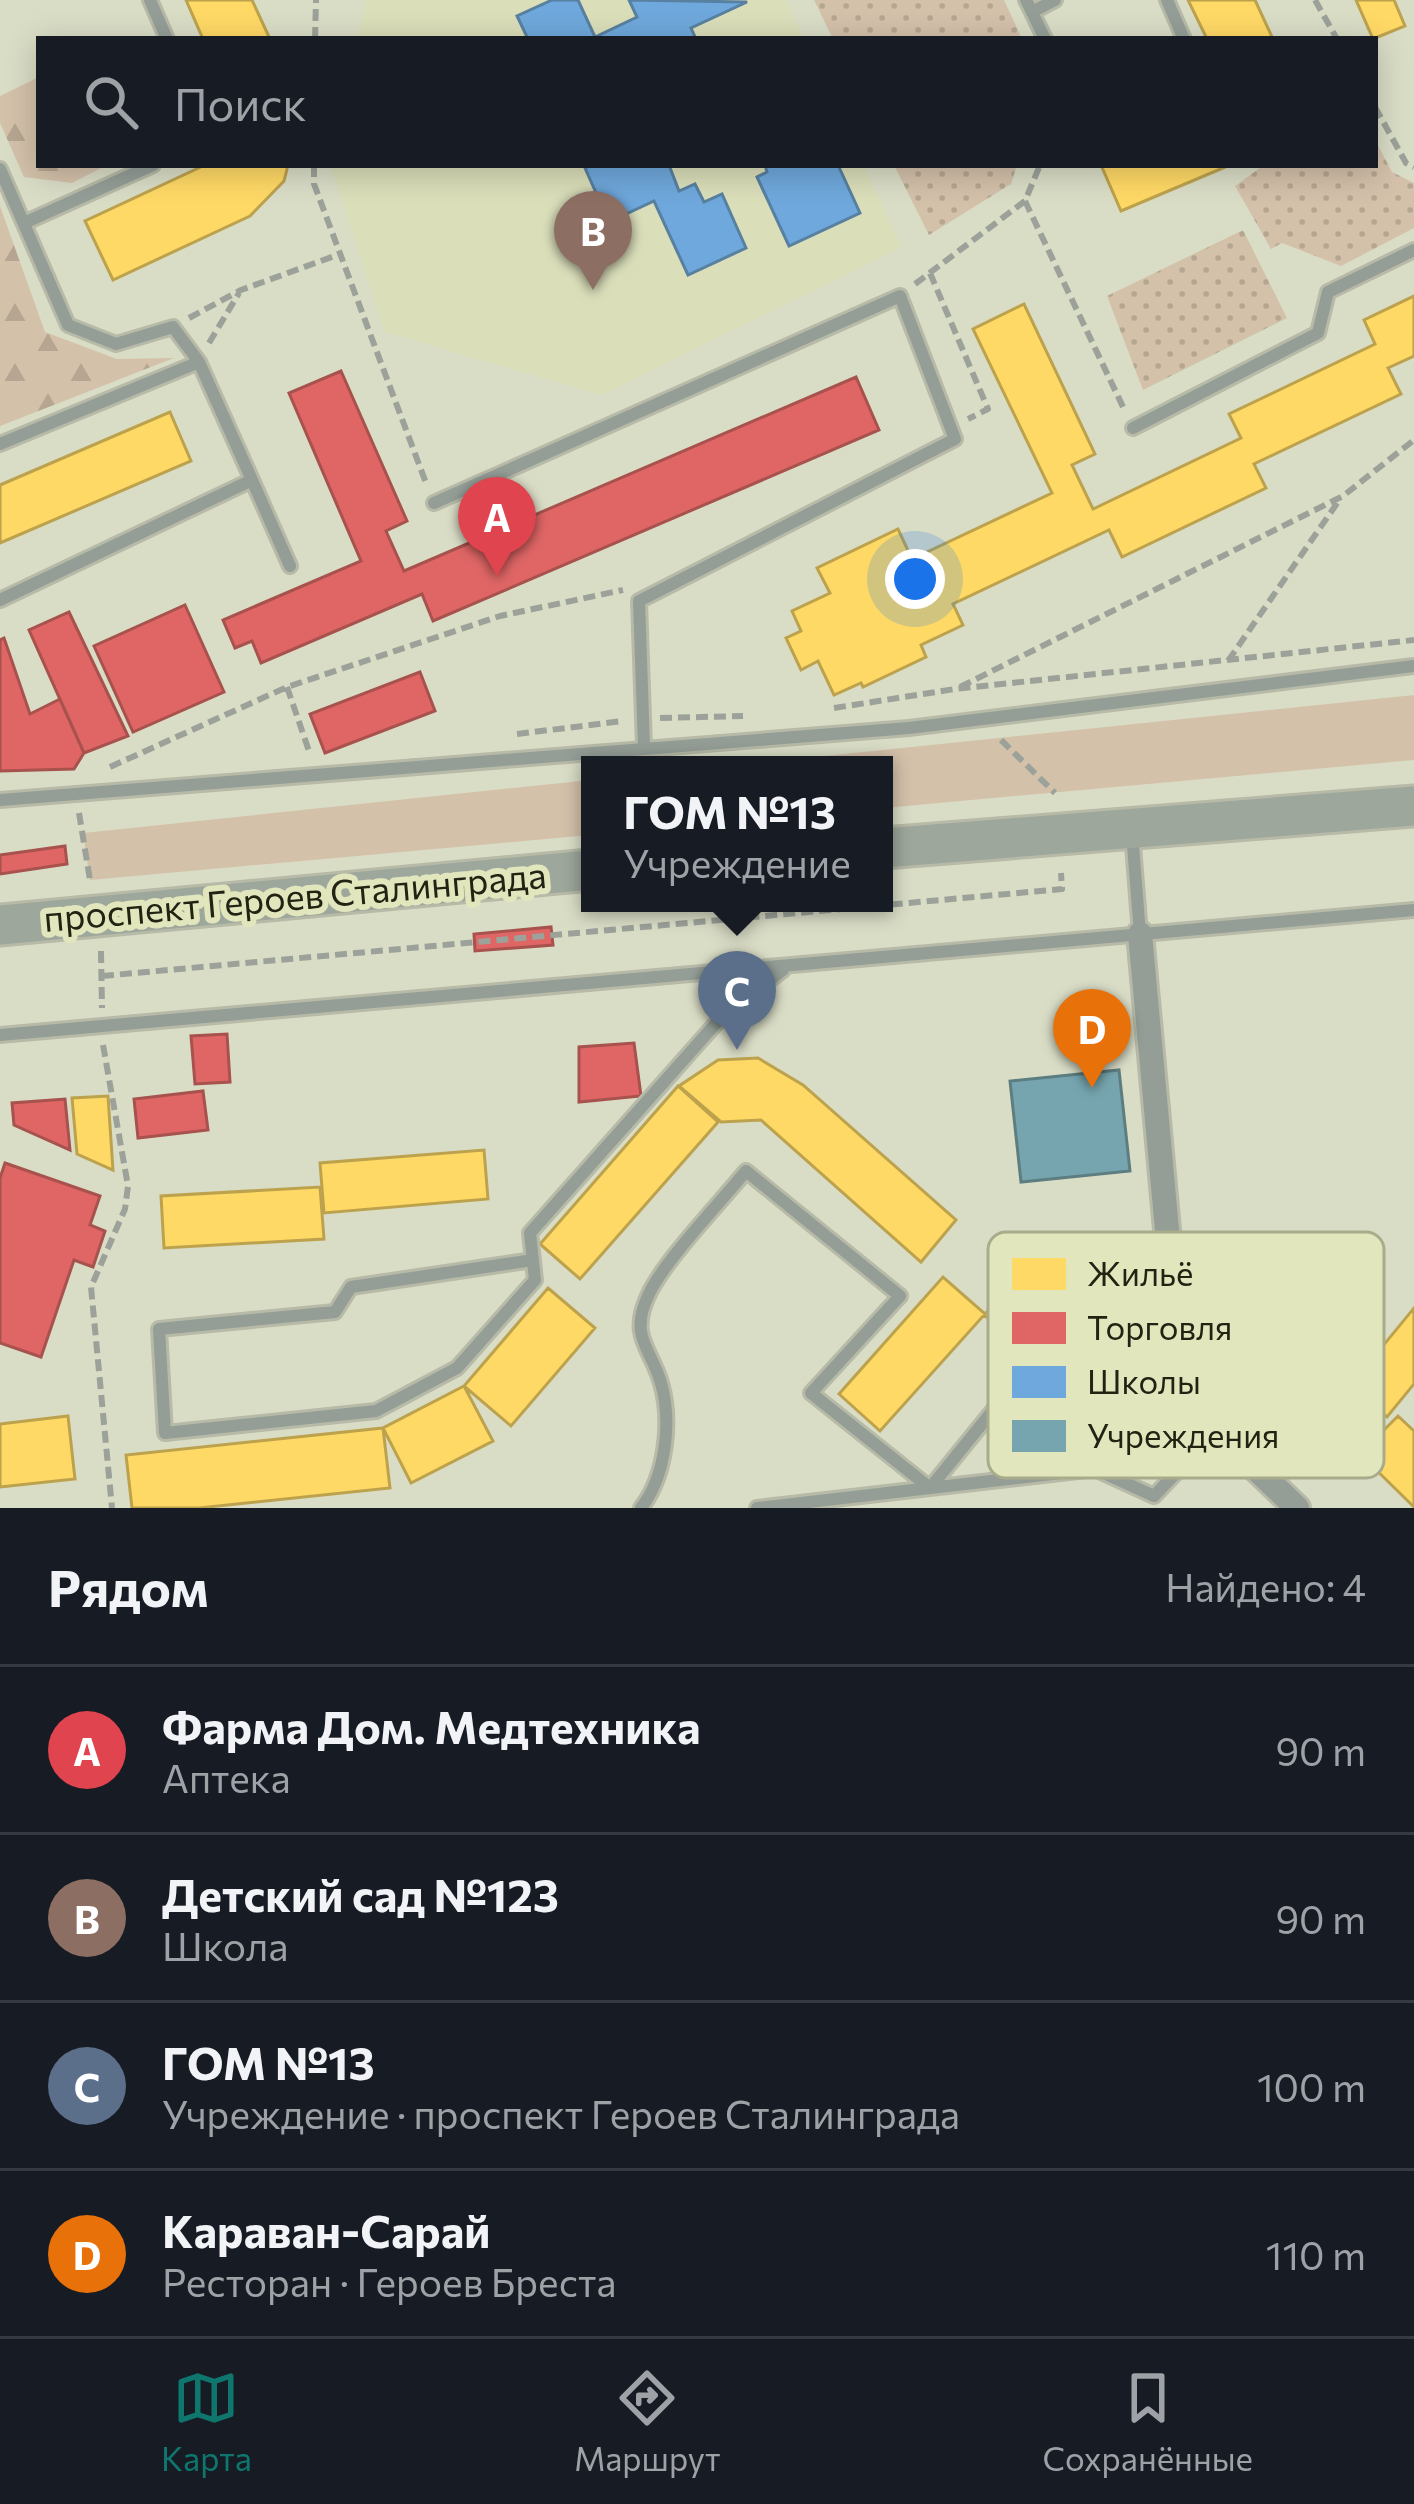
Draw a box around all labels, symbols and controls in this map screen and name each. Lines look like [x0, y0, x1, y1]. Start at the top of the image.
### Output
search box [36, 36, 1378, 168]
icon: search [78, 69, 144, 135]
text: Поиск [174, 75, 307, 130]
pin: B [554, 191, 632, 290]
pin: A [458, 477, 536, 576]
your location [885, 549, 945, 609]
popup [581, 756, 893, 912]
text: ГОМ №13 [623, 783, 836, 838]
text: Учреждение [623, 838, 851, 886]
street label: проспект Героев Сталинграда [42, 851, 548, 939]
pin: C [698, 951, 776, 1050]
pin: D [1053, 989, 1131, 1088]
legend [988, 1232, 1384, 1478]
text: Жильё [1087, 1252, 1193, 1293]
text: Торговля [1087, 1306, 1232, 1347]
text: Школы [1087, 1360, 1201, 1401]
text: Учреждения [1087, 1414, 1279, 1455]
text: Рядом [48, 1555, 209, 1618]
text: Найдено: 4 [1165, 1562, 1366, 1610]
text: Фарма Дом. Медтехника [162, 1698, 701, 1753]
text: A [73, 1726, 101, 1774]
text: 90 m [1275, 1726, 1366, 1774]
text: Аптека [162, 1753, 291, 1801]
text: Детский сад №123 [162, 1866, 559, 1921]
text: B [74, 1894, 100, 1942]
text: 90 m [1275, 1894, 1366, 1942]
text: Школа [162, 1921, 289, 1969]
text: ГОМ №13 [162, 2034, 375, 2089]
text: C [74, 2062, 100, 2110]
text: 100 m [1257, 2062, 1366, 2110]
text: Учреждение · проспект Героев Сталинграда [162, 2089, 960, 2137]
text: Караван-Сарай [162, 2202, 491, 2257]
text: D [73, 2230, 101, 2278]
text: 110 m [1266, 2230, 1366, 2278]
text: Ресторан · Героев Бреста [162, 2257, 617, 2305]
tab: Карта [161, 2365, 252, 2478]
tab: Маршрут [574, 2365, 720, 2478]
tab: Сохранённые [1042, 2365, 1253, 2478]

